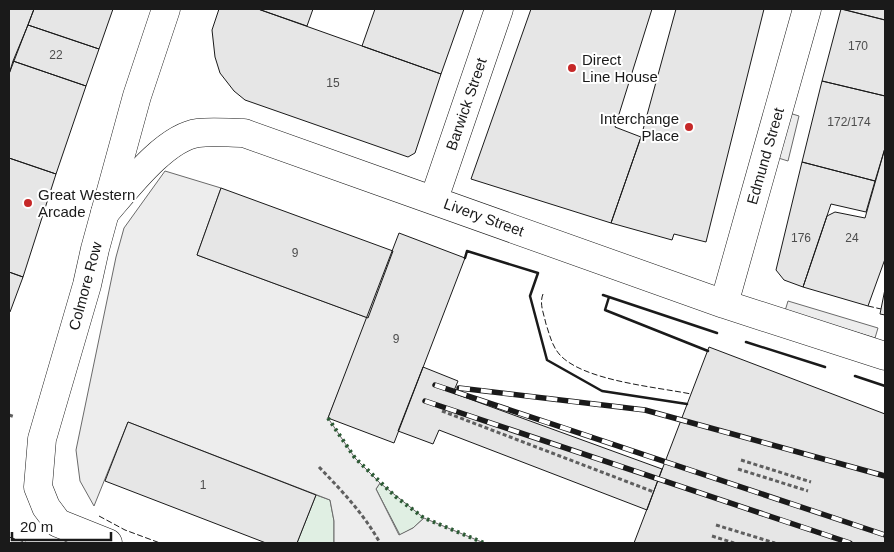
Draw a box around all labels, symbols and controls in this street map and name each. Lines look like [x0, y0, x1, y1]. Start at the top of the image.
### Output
house number: 170 [848, 39, 868, 53]
house number: 22 [49, 48, 63, 62]
place label: Direct Line House [582, 51, 658, 85]
street label: Barwick Street [442, 55, 490, 152]
marker: Direct Line House [566, 62, 578, 74]
house number: 15 [326, 76, 340, 90]
street label: Edmund Street [743, 105, 787, 206]
place label: Interchange Place [600, 110, 679, 144]
house number: 172/174 [827, 115, 871, 129]
marker: Interchange Place [683, 121, 695, 133]
place label: Great Western Arcade [38, 186, 135, 220]
street label: Livery Street [442, 195, 527, 240]
marker: Great Western Arcade [22, 197, 34, 209]
house number: 176 [791, 231, 811, 245]
house number: 24 [845, 231, 859, 245]
street label: Colmore Row [65, 240, 105, 332]
house number: 9 [292, 246, 299, 260]
house number: 9 [393, 332, 400, 346]
house number: 1 [200, 478, 207, 492]
scale bar [12, 510, 111, 542]
text: 20 m [20, 518, 53, 535]

